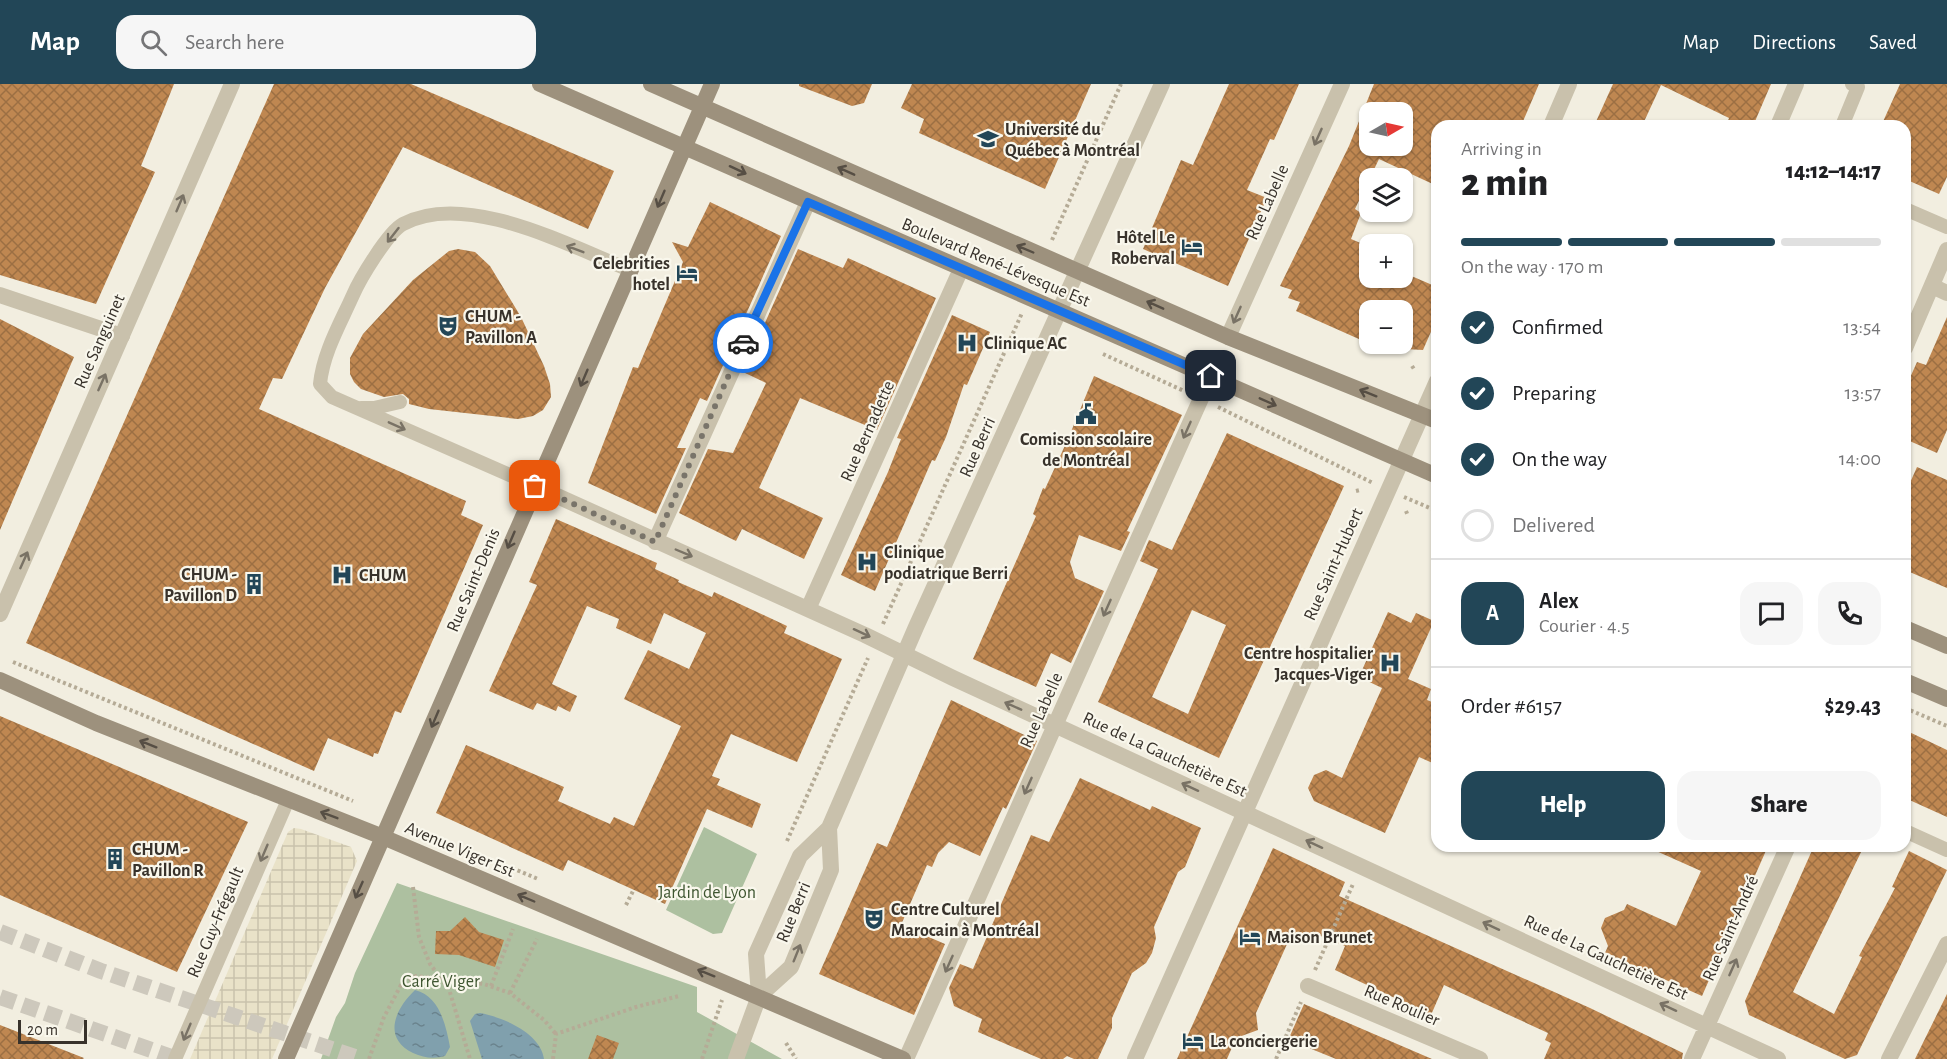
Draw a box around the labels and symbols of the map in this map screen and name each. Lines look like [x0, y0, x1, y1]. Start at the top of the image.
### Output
north arrow [1359, 102, 1413, 156]
place label: Université du Québec à Montréal [1005, 121, 1140, 160]
school or university icon: Université du Québec à Montréal [976, 127, 1000, 151]
one-way arrow [1312, 128, 1323, 146]
street label: Rue Labelle [1243, 162, 1293, 243]
one-way arrow [729, 164, 747, 176]
one-way arrow [838, 165, 856, 176]
one-way arrow [654, 189, 666, 207]
one-way arrow [175, 194, 186, 212]
street label: Boulevard René-Lévesque Est [899, 215, 1093, 311]
one-way arrow [386, 227, 399, 243]
place label: Hôtel Le Roberval [1111, 229, 1175, 268]
hotel icon: Hôtel Le Roberval [1180, 235, 1204, 259]
one-way arrow [567, 242, 585, 253]
one-way arrow [1016, 243, 1035, 254]
place label: Celebrities hotel [593, 255, 670, 294]
hotel icon: Celebrities hotel [675, 261, 699, 285]
street label: Rue Sanguinet [71, 291, 129, 391]
one-way arrow [1146, 299, 1164, 310]
one-way arrow [1231, 306, 1242, 324]
place label: CHUM - Pavillon A [465, 308, 537, 347]
courier [713, 313, 773, 373]
theatre icon: CHUM - Pavillon A [436, 314, 460, 338]
hospital icon: Clinique AC [955, 331, 979, 355]
place label: Clinique AC [984, 335, 1067, 353]
pin [1185, 350, 1236, 401]
one-way arrow [578, 368, 589, 387]
one-way arrow [97, 373, 109, 391]
street label: Rue Bernadette [838, 378, 898, 485]
one-way arrow [1359, 387, 1378, 398]
one-way arrow [1259, 397, 1277, 409]
public building icon: Comission scolaire de Montréal [1074, 402, 1098, 426]
street label: Rue Berri [957, 415, 999, 480]
one-way arrow [1181, 420, 1192, 439]
one-way arrow [388, 421, 406, 432]
place label: Comission scolaire de Montréal [1020, 431, 1152, 470]
pin [509, 460, 560, 511]
street label: Rue Saint-Hubert [1301, 505, 1367, 623]
street label: Rue Saint-Denis [444, 526, 504, 635]
one-way arrow [505, 530, 517, 548]
place label: Clinique podiatrique Berri [884, 544, 1008, 583]
one-way arrow [675, 548, 693, 559]
hospital icon: Clinique podiatrique Berri [855, 550, 879, 574]
one-way arrow [19, 551, 30, 569]
hospital icon: CHUM [330, 563, 354, 587]
place label: CHUM - Pavillon D [164, 566, 237, 605]
place label: CHUM [359, 567, 407, 585]
building icon: CHUM - Pavillon D [242, 572, 266, 596]
one-way arrow [1101, 599, 1112, 617]
one-way arrow [853, 628, 871, 640]
place label: Centre hospitalier Jacques-Viger [1244, 645, 1374, 684]
hospital icon: Centre hospitalier Jacques-Viger [1378, 651, 1402, 675]
street label: Rue Labelle [1017, 670, 1067, 751]
one-way arrow [1004, 699, 1022, 710]
one-way arrow [429, 709, 440, 728]
street label: Rue de La Gauchetière Est [1080, 709, 1250, 801]
one-way arrow [139, 737, 157, 748]
one-way arrow [1021, 777, 1032, 795]
one-way arrow [1182, 781, 1200, 793]
one-way arrow [320, 809, 339, 820]
street label: Avenue Viger Est [402, 819, 517, 881]
one-way arrow [1306, 837, 1324, 849]
place label: CHUM - Pavillon R [132, 841, 204, 880]
one-way arrow [258, 844, 270, 862]
building icon: CHUM - Pavillon R [103, 847, 127, 871]
street label: Rue Guy-Frégault [184, 864, 248, 981]
street label: Rue Saint-André [1700, 873, 1762, 984]
street label: Rue Berri [774, 879, 814, 945]
one-way arrow [353, 881, 364, 899]
park label: Jardin de Lyon [658, 884, 756, 902]
one-way arrow [517, 891, 535, 903]
place label: Centre Culturel Marocain à Montréal [891, 901, 1039, 940]
theatre icon: Centre Culturel Marocain à Montréal [862, 907, 886, 931]
street label: Rue de La Gauchetière Est [1521, 912, 1691, 1004]
one-way arrow [1482, 919, 1500, 931]
hotel icon: Maison Brunet [1238, 925, 1262, 949]
place label: Maison Brunet [1267, 929, 1373, 947]
one-way arrow [792, 944, 803, 962]
one-way arrow [943, 955, 954, 973]
one-way arrow [1728, 959, 1739, 977]
one-way arrow [697, 967, 715, 978]
park label: Carré Viger [402, 973, 480, 991]
street label: Rue Roulier [1361, 982, 1442, 1030]
one-way arrow [1660, 1001, 1678, 1012]
scale bar [18, 1017, 87, 1044]
one-way arrow [181, 1022, 192, 1041]
hotel icon: La conciergerie [1181, 1029, 1205, 1053]
place label: La conciergerie [1210, 1033, 1318, 1051]

